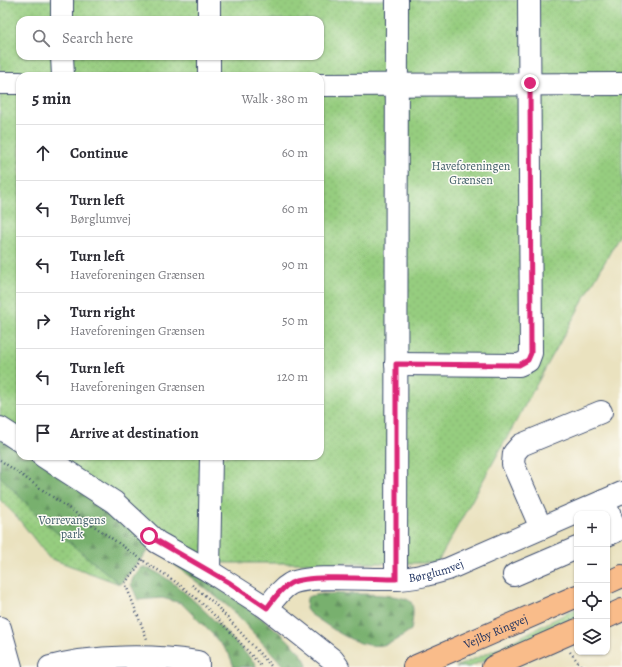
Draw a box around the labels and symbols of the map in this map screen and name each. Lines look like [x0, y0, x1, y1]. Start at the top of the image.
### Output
route end [521, 74, 539, 92]
park label: Haveforeningen Grænsen [432, 158, 511, 188]
park label: Vorrevangens park [38, 512, 106, 542]
route start [140, 527, 158, 545]
street label: Børglumvej [407, 555, 466, 586]
street label: Vejlby Ringvej [460, 611, 530, 653]

